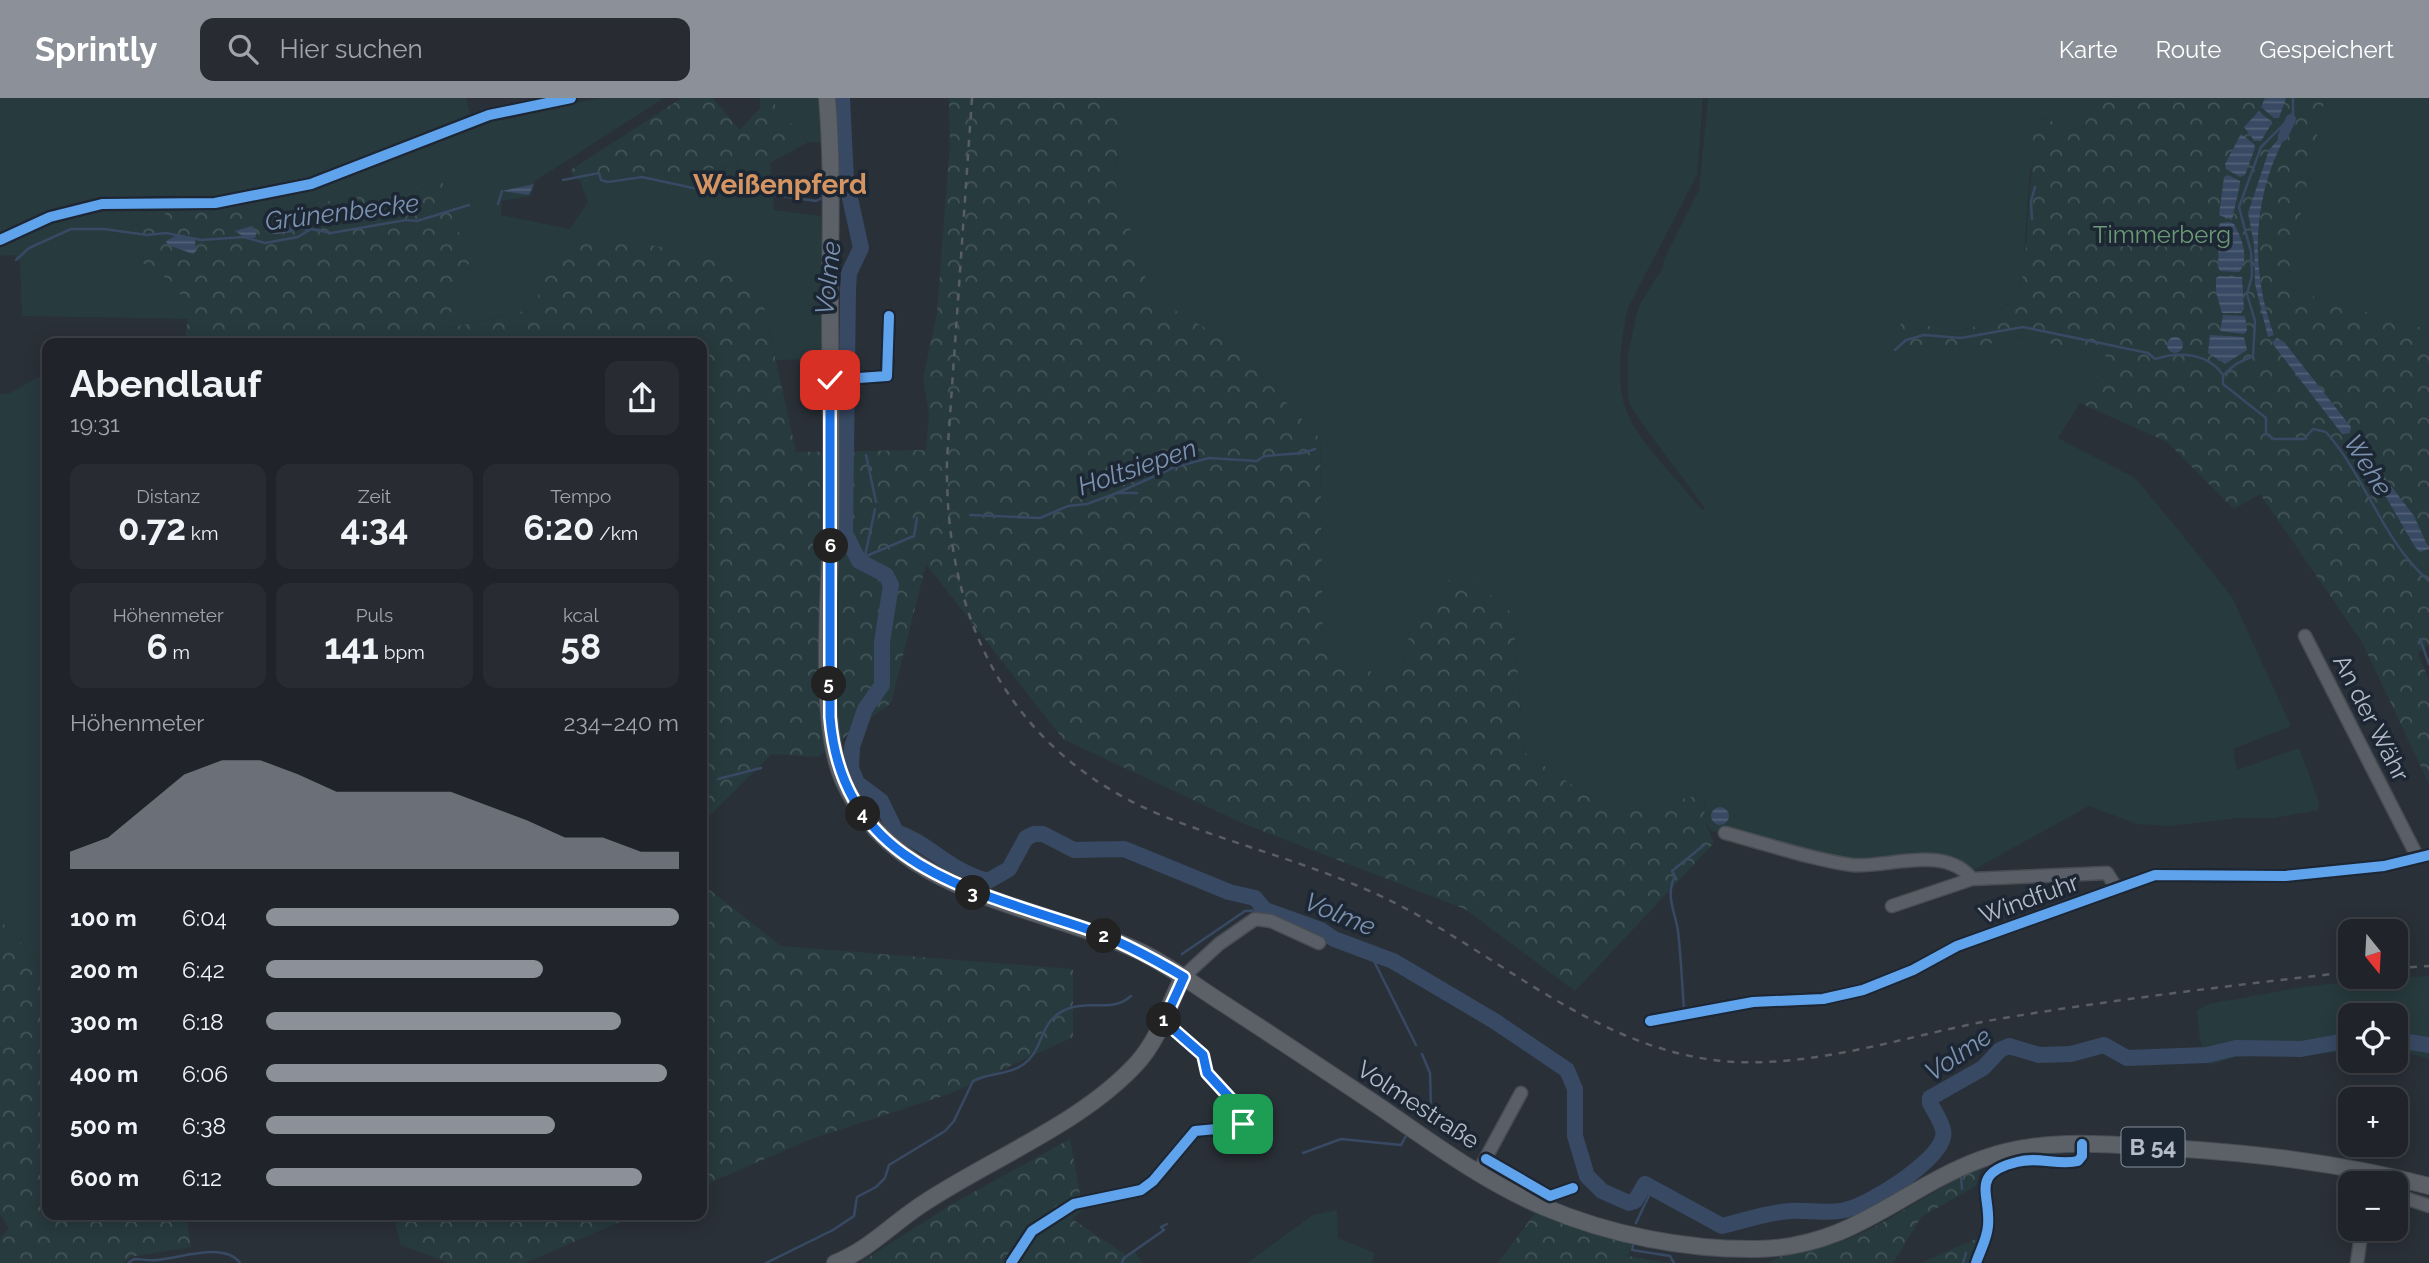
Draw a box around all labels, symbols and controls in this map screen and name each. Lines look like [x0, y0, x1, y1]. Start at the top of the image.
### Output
search box [200, 18, 690, 81]
text: Sprintly [35, 30, 158, 69]
icon: search [224, 30, 262, 68]
text: Hier suchen [280, 34, 423, 64]
text: Karte [2059, 35, 2118, 64]
text: Route [2156, 35, 2221, 64]
text: Gespeichert [2259, 35, 2394, 64]
district label: Weißenpferd [693, 168, 867, 201]
water label: Grünenbecke [263, 188, 421, 236]
park label: Timmerberg [2093, 220, 2231, 249]
water label: Volme [809, 240, 847, 316]
pin [800, 350, 860, 410]
text: Abendlauf [70, 361, 261, 406]
button: share [605, 361, 679, 435]
icon: check [811, 361, 849, 399]
text: 19:31 [70, 410, 120, 437]
water label: Wehe [2338, 429, 2398, 501]
water label: Holtsiepen [1074, 433, 1200, 501]
text: Distanz [136, 485, 200, 507]
text: Zeit [358, 485, 391, 507]
text: Tempo [550, 485, 611, 507]
text: 0.72 [118, 507, 186, 548]
text: 4:34 [340, 507, 409, 548]
text: 6:20 [523, 507, 594, 548]
text: km [186, 522, 218, 544]
text: /km [594, 522, 638, 544]
pin: 6 [814, 528, 848, 564]
text: 6 [825, 534, 836, 556]
text: Höhenmeter [113, 604, 224, 626]
text: Puls [356, 604, 393, 626]
text: kcal [563, 604, 599, 626]
text: 6 [146, 626, 168, 667]
text: 141 [324, 626, 379, 667]
text: 58 [561, 626, 601, 667]
text: m [168, 641, 190, 663]
text: bpm [379, 641, 425, 663]
street label: An der Währ [2327, 650, 2416, 786]
pin: 5 [812, 666, 846, 702]
text: 5 [823, 672, 834, 694]
text: Höhenmeter [70, 709, 204, 736]
text: 234–240 m [564, 709, 679, 736]
pin: 4 [846, 796, 880, 832]
text: 4 [857, 802, 868, 824]
street label: Windfuhr [1975, 867, 2083, 930]
pin: 3 [956, 876, 990, 910]
text: 3 [967, 881, 978, 903]
water label: Volme [1300, 886, 1380, 942]
text: 100 m [70, 904, 137, 931]
text: 6:04 [182, 904, 227, 931]
pin: 2 [1086, 918, 1122, 954]
north arrow [2338, 919, 2408, 989]
map controls [2338, 919, 2408, 1241]
text: 2 [1098, 924, 1109, 946]
text: 200 m [70, 956, 138, 983]
text: 6:42 [182, 956, 225, 983]
pin: 1 [1146, 1002, 1182, 1038]
button: locate [2338, 1003, 2408, 1073]
text: 300 m [70, 1008, 138, 1035]
text: 6:18 [182, 1008, 224, 1035]
text: 1 [1159, 1008, 1168, 1030]
water label: Volme [1919, 1021, 1997, 1087]
street label: Volmestraße [1352, 1054, 1485, 1155]
text: 400 m [70, 1060, 138, 1087]
text: 6:06 [182, 1060, 228, 1087]
button: + [2338, 1087, 2408, 1157]
pin [1213, 1094, 1273, 1154]
icon: arrive [1224, 1105, 1262, 1143]
text: 500 m [70, 1112, 138, 1139]
text: 6:38 [182, 1112, 226, 1139]
road number: B 54 [2122, 1128, 2184, 1166]
text: 600 m [70, 1164, 139, 1191]
text: 6:12 [182, 1164, 222, 1191]
button: − [2338, 1171, 2408, 1241]

